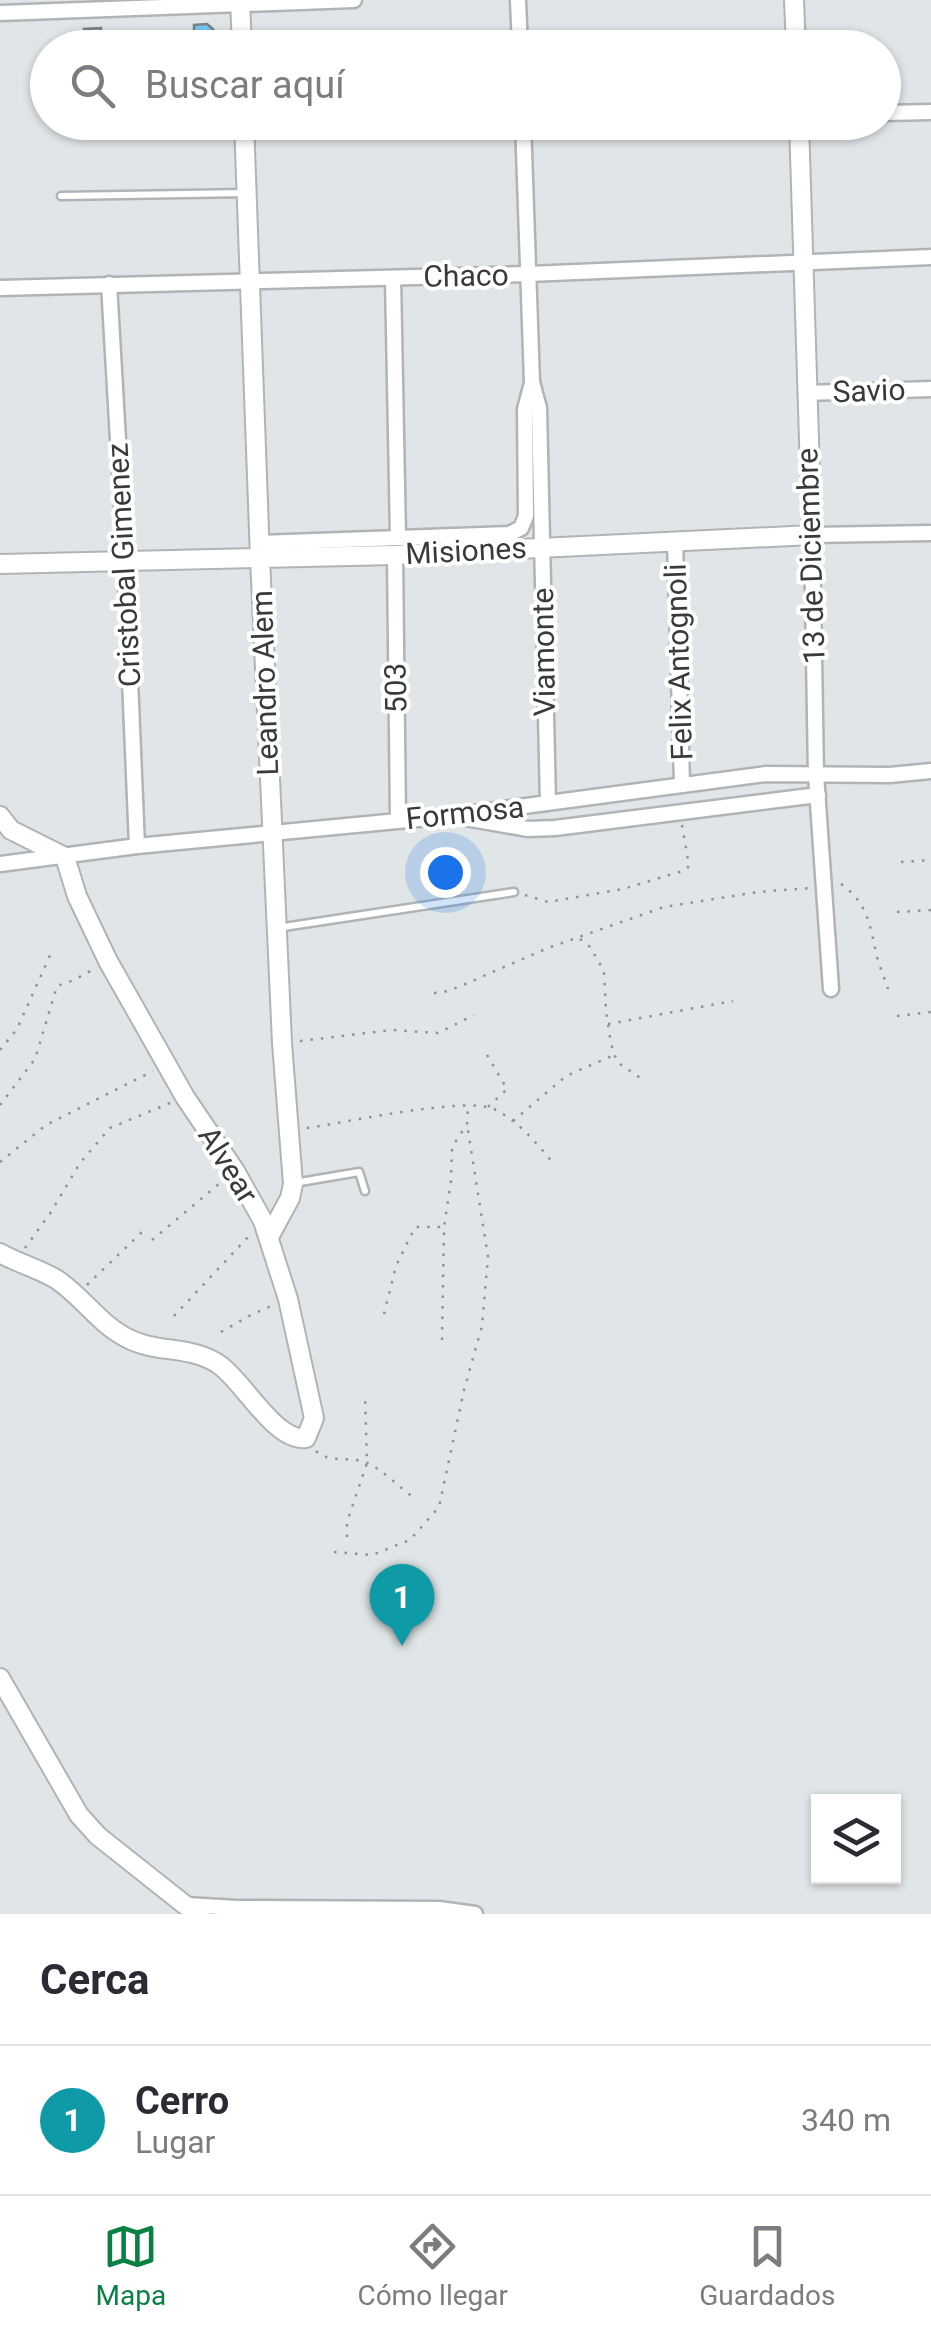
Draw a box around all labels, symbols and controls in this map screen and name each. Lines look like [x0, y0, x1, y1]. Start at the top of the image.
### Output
search box [30, 30, 901, 140]
icon: search [65, 58, 120, 113]
text: Buscar aquí [145, 63, 345, 107]
street label: Chaco [423, 257, 509, 294]
street label: Savio [832, 372, 906, 409]
street label: Cristobal Gimenez [100, 442, 147, 688]
street label: 13 de Diciembre [789, 447, 832, 665]
street label: Misiones [404, 530, 527, 571]
street label: Felix Antognoli [658, 563, 699, 761]
street label: Viamonte [525, 587, 562, 717]
street label: Leandro Alem [244, 590, 285, 776]
street label: 503 [378, 662, 413, 714]
street label: Formosa [404, 789, 526, 836]
your location [420, 847, 471, 898]
street label: Alvear [191, 1120, 265, 1209]
pin: 1 [370, 1564, 434, 1646]
map controls [811, 1794, 901, 1884]
button: layers [811, 1794, 901, 1884]
text: Cerca [40, 1955, 150, 2004]
text: Cerro [135, 2079, 229, 2123]
text: 1 [63, 2101, 82, 2139]
text: 340 m [801, 2101, 891, 2139]
text: Lugar [135, 2123, 215, 2161]
tab: Mapa [96, 2219, 166, 2312]
tab: Cómo llegar [357, 2219, 508, 2312]
tab: Guardados [699, 2219, 835, 2312]

